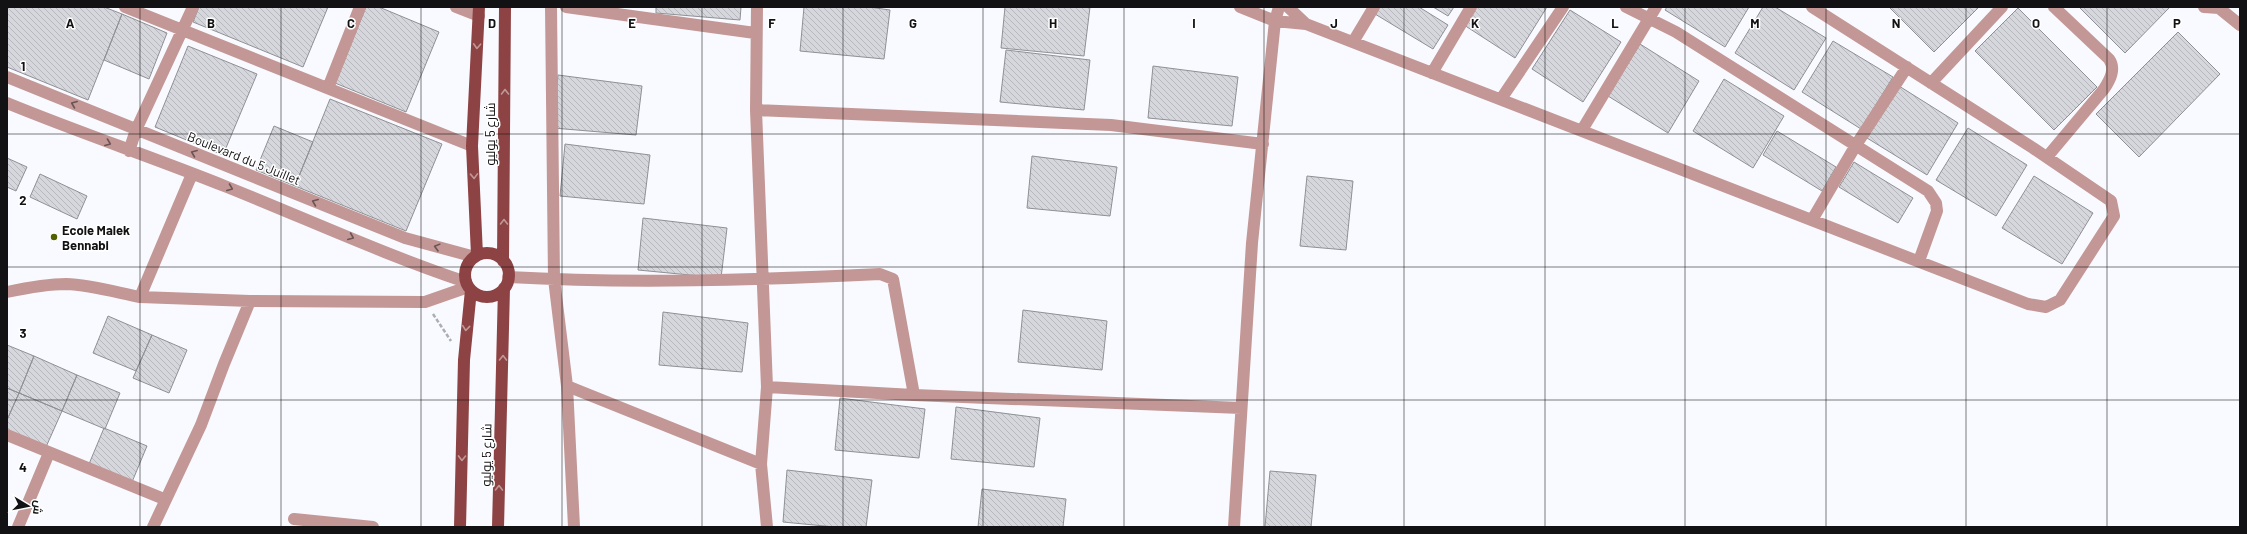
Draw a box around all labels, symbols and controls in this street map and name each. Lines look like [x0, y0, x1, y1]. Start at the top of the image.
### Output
text: A [66, 15, 75, 31]
text: B [207, 15, 215, 31]
text: C [347, 15, 355, 31]
text: D [488, 15, 496, 31]
text: E [628, 15, 636, 31]
text: F [768, 15, 776, 31]
text: G [909, 15, 917, 31]
text: H [1049, 15, 1057, 31]
text: I [1192, 15, 1196, 31]
text: J [1330, 15, 1338, 31]
text: K [1471, 15, 1479, 31]
text: L [1611, 15, 1619, 31]
text: M [1750, 15, 1760, 31]
text: N [1892, 15, 1900, 31]
text: O [2032, 15, 2040, 31]
text: P [2173, 15, 2181, 31]
one-way arrow [473, 43, 482, 49]
text: 1 [21, 58, 25, 74]
one-way arrow [501, 89, 509, 95]
one-way arrow [71, 101, 78, 109]
street label: شارع 5 يوليو [482, 103, 499, 165]
street label: Boulevard du 5 Juillet [185, 128, 303, 188]
one-way arrow [105, 139, 112, 147]
one-way arrow [191, 150, 198, 158]
one-way arrow [469, 173, 478, 179]
one-way arrow [227, 184, 234, 192]
text: 2 [19, 192, 27, 208]
one-way arrow [312, 199, 320, 207]
one-way arrow [500, 219, 508, 225]
place label: Ecole Malek Bennabi [62, 222, 130, 253]
marker: Ecole Malek Bennabi [49, 232, 59, 242]
one-way arrow [347, 233, 354, 241]
one-way arrow [434, 243, 441, 252]
text: 3 [19, 325, 27, 341]
one-way arrow [462, 325, 471, 332]
one-way arrow [498, 355, 507, 361]
street label: شارع 5 يوليو [477, 423, 496, 487]
one-way arrow [458, 455, 466, 461]
text: 4 [19, 459, 27, 475]
one-way arrow [495, 485, 503, 491]
north arrow [8, 486, 48, 526]
text: ش [30, 500, 46, 516]

